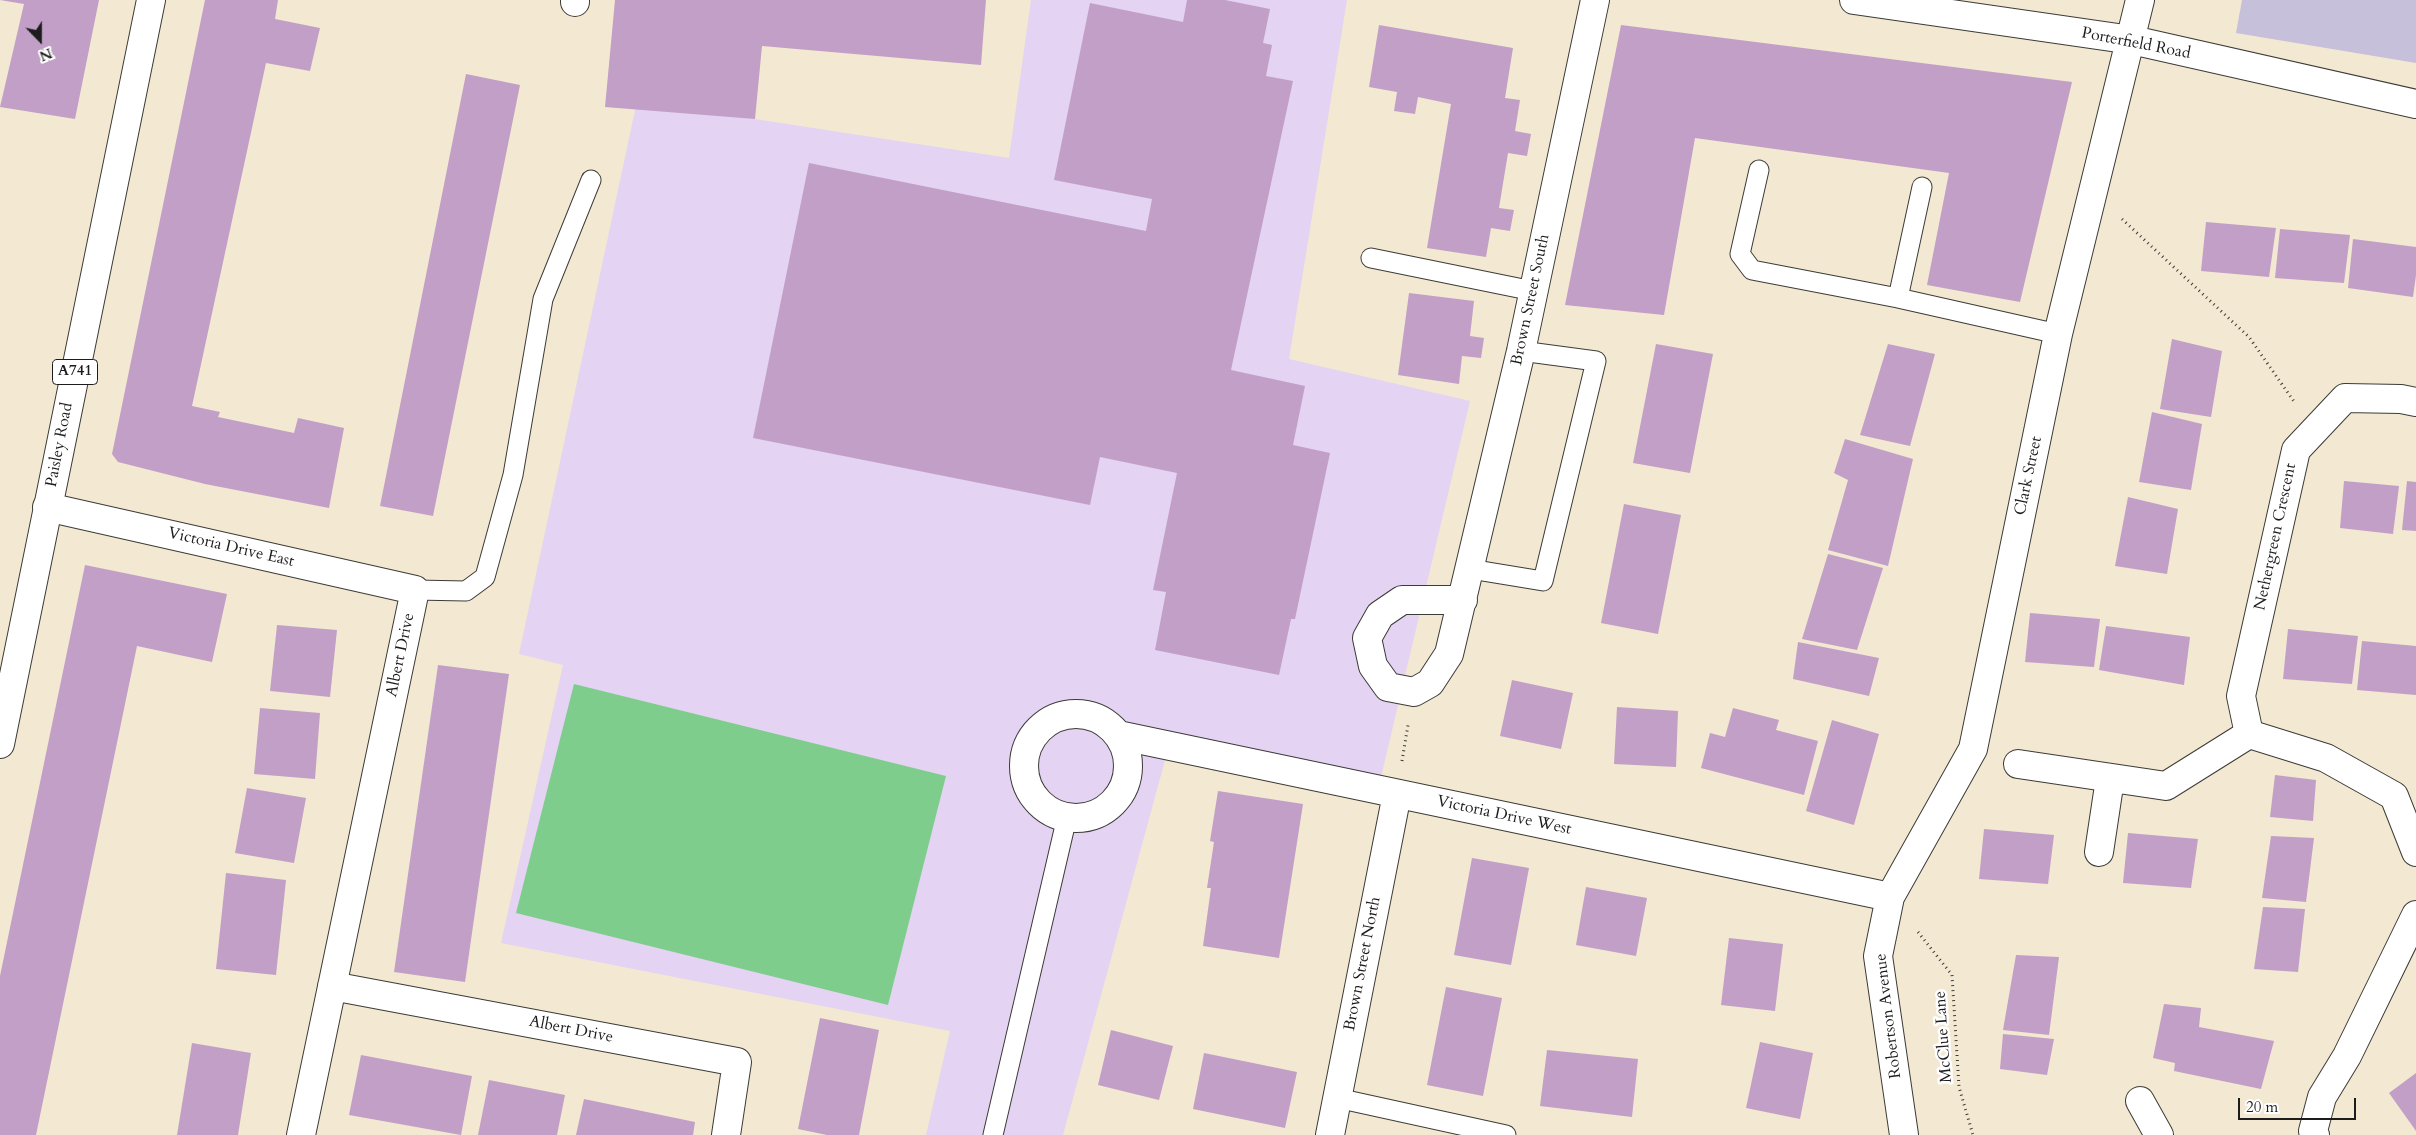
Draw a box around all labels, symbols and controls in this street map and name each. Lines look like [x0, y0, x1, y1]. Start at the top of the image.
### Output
north arrow [15, 15, 65, 65]
street label: Porterfield Road [2080, 24, 2192, 64]
text: N [37, 43, 55, 65]
street label: Brown Street South [1508, 233, 1554, 367]
road number: A741 [52, 360, 98, 384]
street label: Paisley Road [42, 401, 78, 489]
street label: Clark Street [2011, 435, 2047, 517]
street label: Nethergreen Crescent [2251, 462, 2301, 612]
street label: Victoria Drive East [166, 524, 296, 572]
street label: Albert Drive [383, 611, 419, 699]
street label: Victoria Drive West [1435, 792, 1573, 840]
street label: Brown Street North [1341, 895, 1385, 1033]
street label: Robertson Avenue [1872, 952, 1906, 1080]
street label: McClue Lane [1931, 990, 1957, 1084]
street label: Albert Drive [527, 1012, 615, 1048]
scale bar [2241, 1088, 2358, 1120]
text: 20 m [2246, 1097, 2278, 1117]

